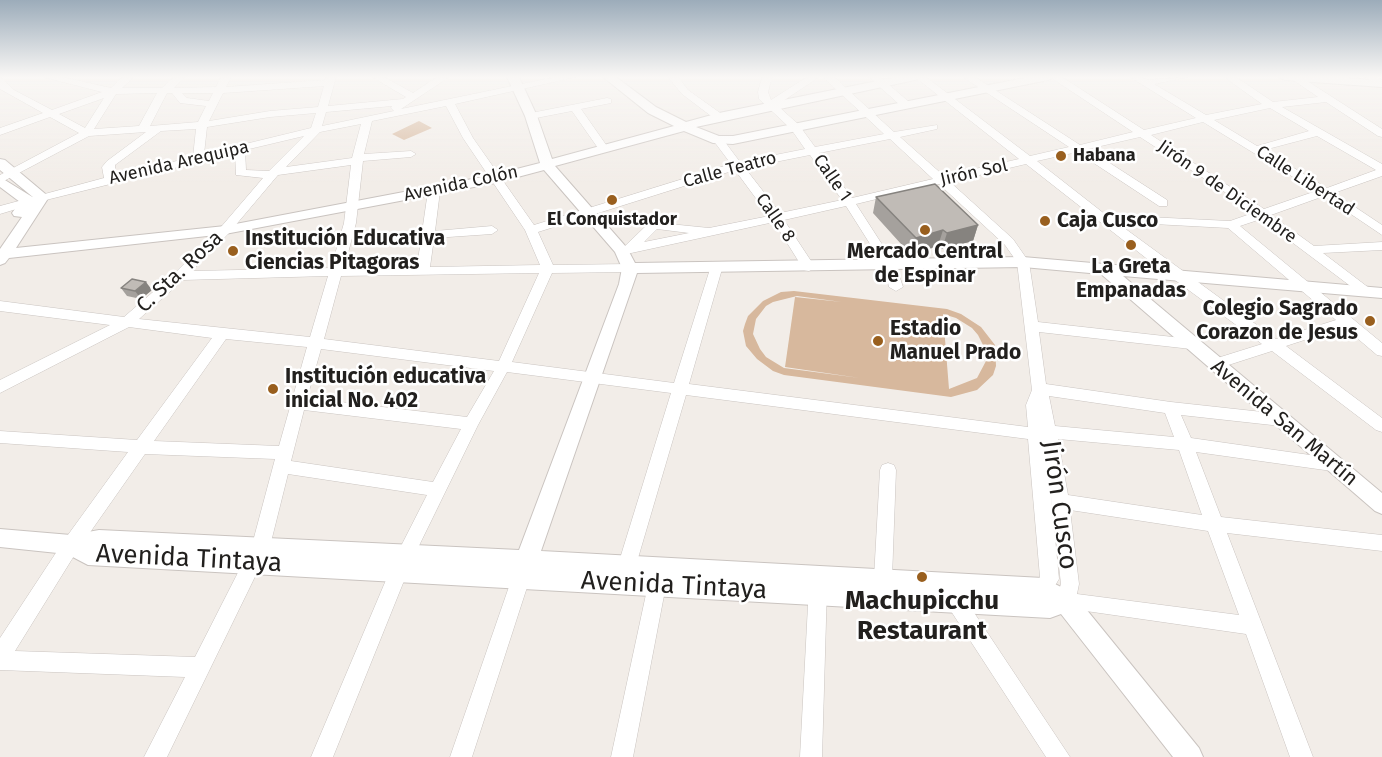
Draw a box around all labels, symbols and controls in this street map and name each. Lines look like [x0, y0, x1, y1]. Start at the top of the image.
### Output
street label: Avenida Arequipa [107, 136, 251, 190]
street label: Jirón 9 de Diciembre [1153, 136, 1301, 248]
street label: Calle Libertad [1252, 141, 1358, 221]
place label: Habana [1073, 145, 1136, 167]
street label: Calle Teatro [681, 147, 779, 193]
marker: Habana [1054, 149, 1068, 163]
street label: Calle 1 [808, 150, 856, 206]
street label: Jirón Sol [938, 155, 1010, 191]
street label: Avenida Colón [402, 161, 520, 207]
street label: Calle 8 [751, 189, 799, 247]
marker: El Conquistador [605, 193, 619, 207]
place label: Caja Cusco [1057, 208, 1158, 234]
place label: El Conquistador [547, 209, 677, 231]
marker: Caja Cusco [1038, 214, 1052, 228]
marker: Mercado Central de Espinar [918, 223, 932, 237]
street label: C. Sta. Rosa [132, 226, 228, 318]
place label: Institución Educativa Ciencias Pitagoras [245, 226, 445, 276]
marker: La Greta Empanadas [1124, 238, 1138, 252]
place label: Mercado Central de Espinar [847, 239, 1003, 289]
marker: Institución Educativa Ciencias Pitagoras [226, 244, 240, 258]
place label: La Greta Empanadas [1076, 254, 1186, 304]
place label: Colegio Sagrado Corazon de Jesus [1196, 296, 1358, 346]
marker: Colegio Sagrado Corazon de Jesus [1363, 314, 1377, 328]
place label: Estadio Manuel Prado [890, 316, 1021, 366]
marker: Estadio Manuel Prado [871, 334, 885, 348]
street label: Avenida San Martín [1205, 354, 1363, 492]
place label: Institución educativa inicial No. 402 [285, 364, 486, 414]
marker: Institución educativa inicial No. 402 [266, 382, 280, 396]
street label: Jirón Cusco [1034, 438, 1084, 572]
street label: Avenida Tintaya [95, 539, 283, 579]
street label: Avenida Tintaya [580, 566, 768, 606]
marker: Machupicchu Restaurant [915, 570, 929, 584]
place label: Machupicchu Restaurant [845, 586, 999, 648]

